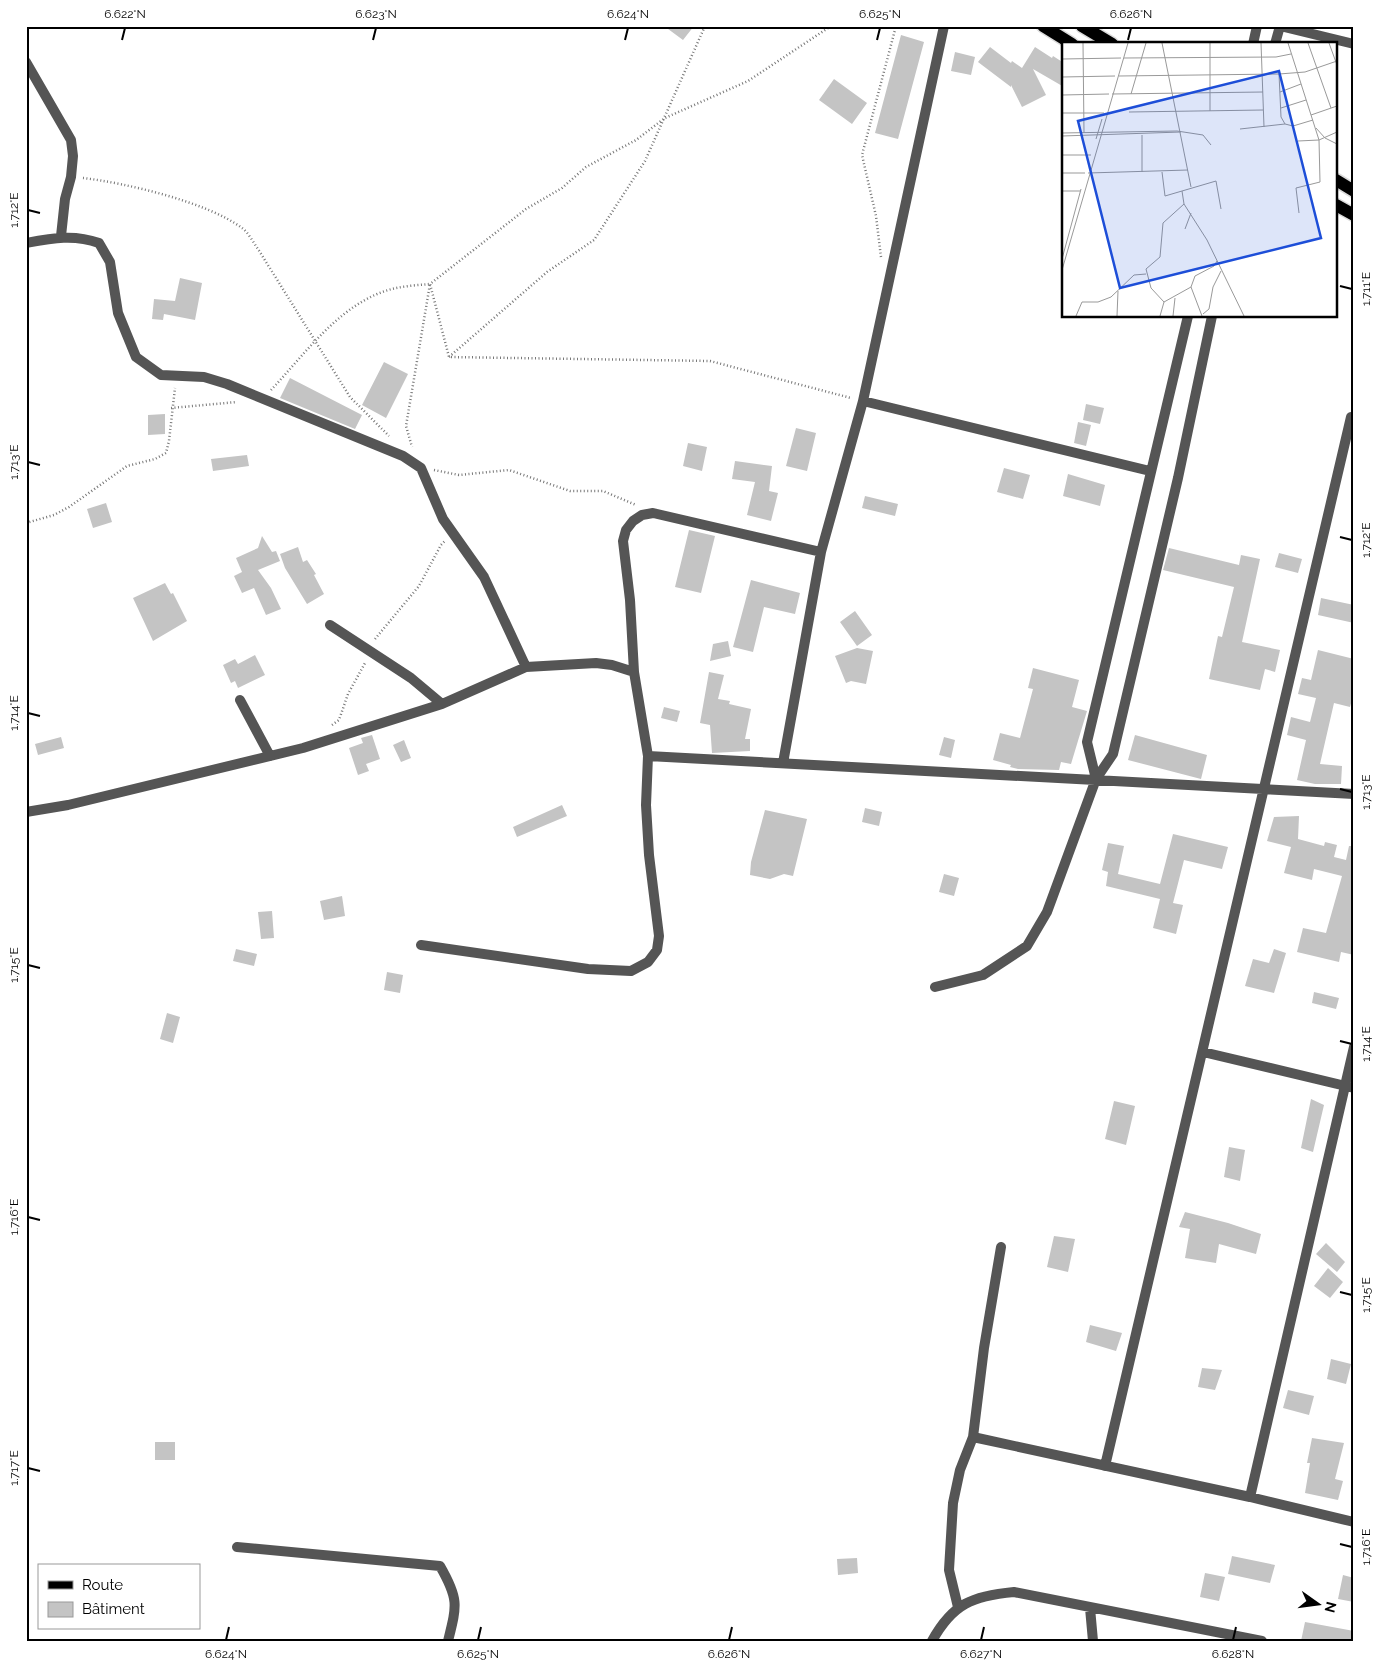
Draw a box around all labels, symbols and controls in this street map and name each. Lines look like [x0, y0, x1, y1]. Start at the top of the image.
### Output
text: 6.622°N [104, 7, 146, 21]
text: 6.623°N [355, 7, 397, 21]
text: 6.624°N [607, 7, 649, 21]
text: 6.625°N [859, 7, 901, 21]
text: 6.626°N [1110, 7, 1152, 21]
inset map [1062, 42, 1338, 318]
text: 1.712°E [7, 192, 21, 228]
text: 1.711°E [1359, 272, 1373, 306]
text: 1.713°E [7, 444, 21, 480]
text: 1.712°E [1359, 522, 1373, 558]
text: 1.714°E [7, 695, 21, 731]
text: 1.713°E [1359, 774, 1373, 810]
text: 1.715°E [7, 947, 21, 983]
text: 1.714°E [1359, 1026, 1373, 1062]
text: 1.716°E [7, 1199, 21, 1235]
text: 1.715°E [1359, 1277, 1373, 1313]
text: 1.717°E [7, 1450, 21, 1486]
text: 1.716°E [1359, 1529, 1373, 1565]
legend [38, 1564, 200, 1630]
text: Route [82, 1576, 123, 1594]
north arrow [1292, 1580, 1342, 1630]
text: Bâtiment [82, 1600, 145, 1618]
text: N [1322, 1600, 1340, 1614]
text: 6.624°N [205, 1647, 247, 1661]
text: 6.625°N [457, 1647, 499, 1661]
text: 6.626°N [708, 1647, 750, 1661]
text: 6.627°N [960, 1647, 1002, 1661]
text: 6.628°N [1212, 1647, 1254, 1661]

